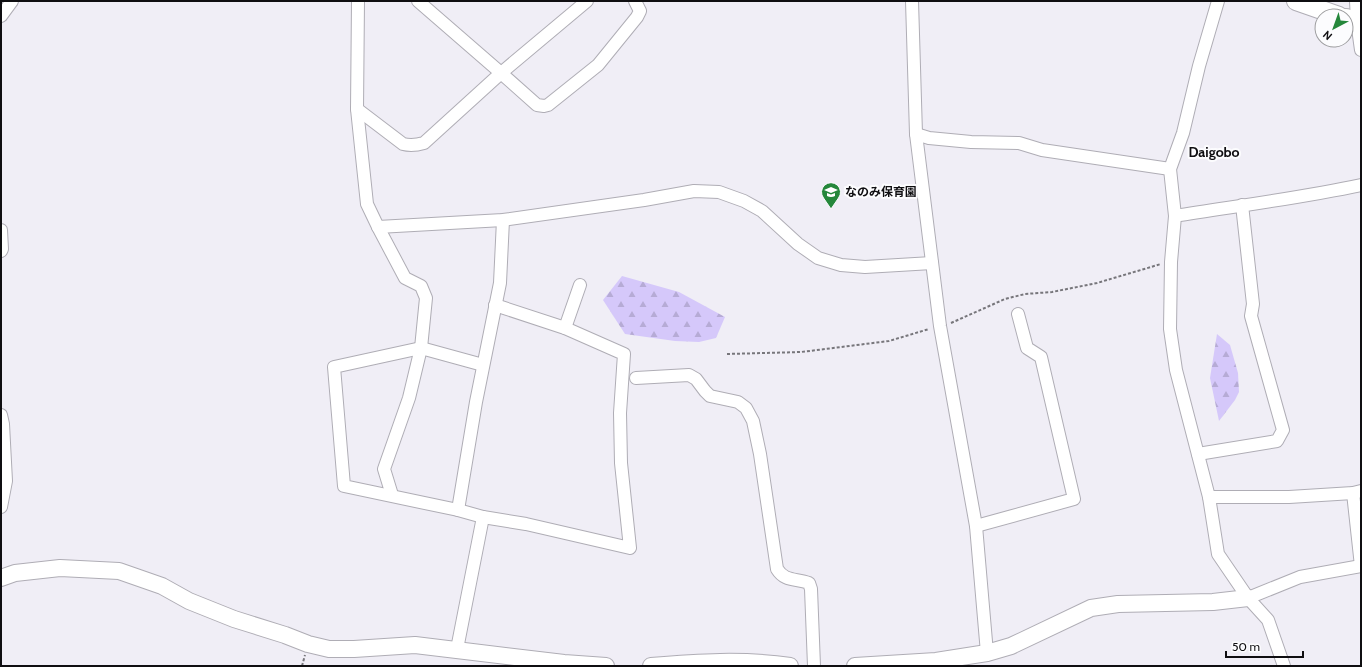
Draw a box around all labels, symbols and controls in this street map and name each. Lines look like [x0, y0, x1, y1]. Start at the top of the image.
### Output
north arrow [1314, 8, 1354, 48]
text: N [1320, 28, 1335, 43]
district label: Daigobo [1188, 143, 1240, 161]
school or university icon: なのみ保育園 [820, 181, 842, 209]
place label: なのみ保育園 [845, 184, 917, 199]
scale bar [1226, 633, 1303, 659]
text: 50 m [1232, 639, 1260, 654]

